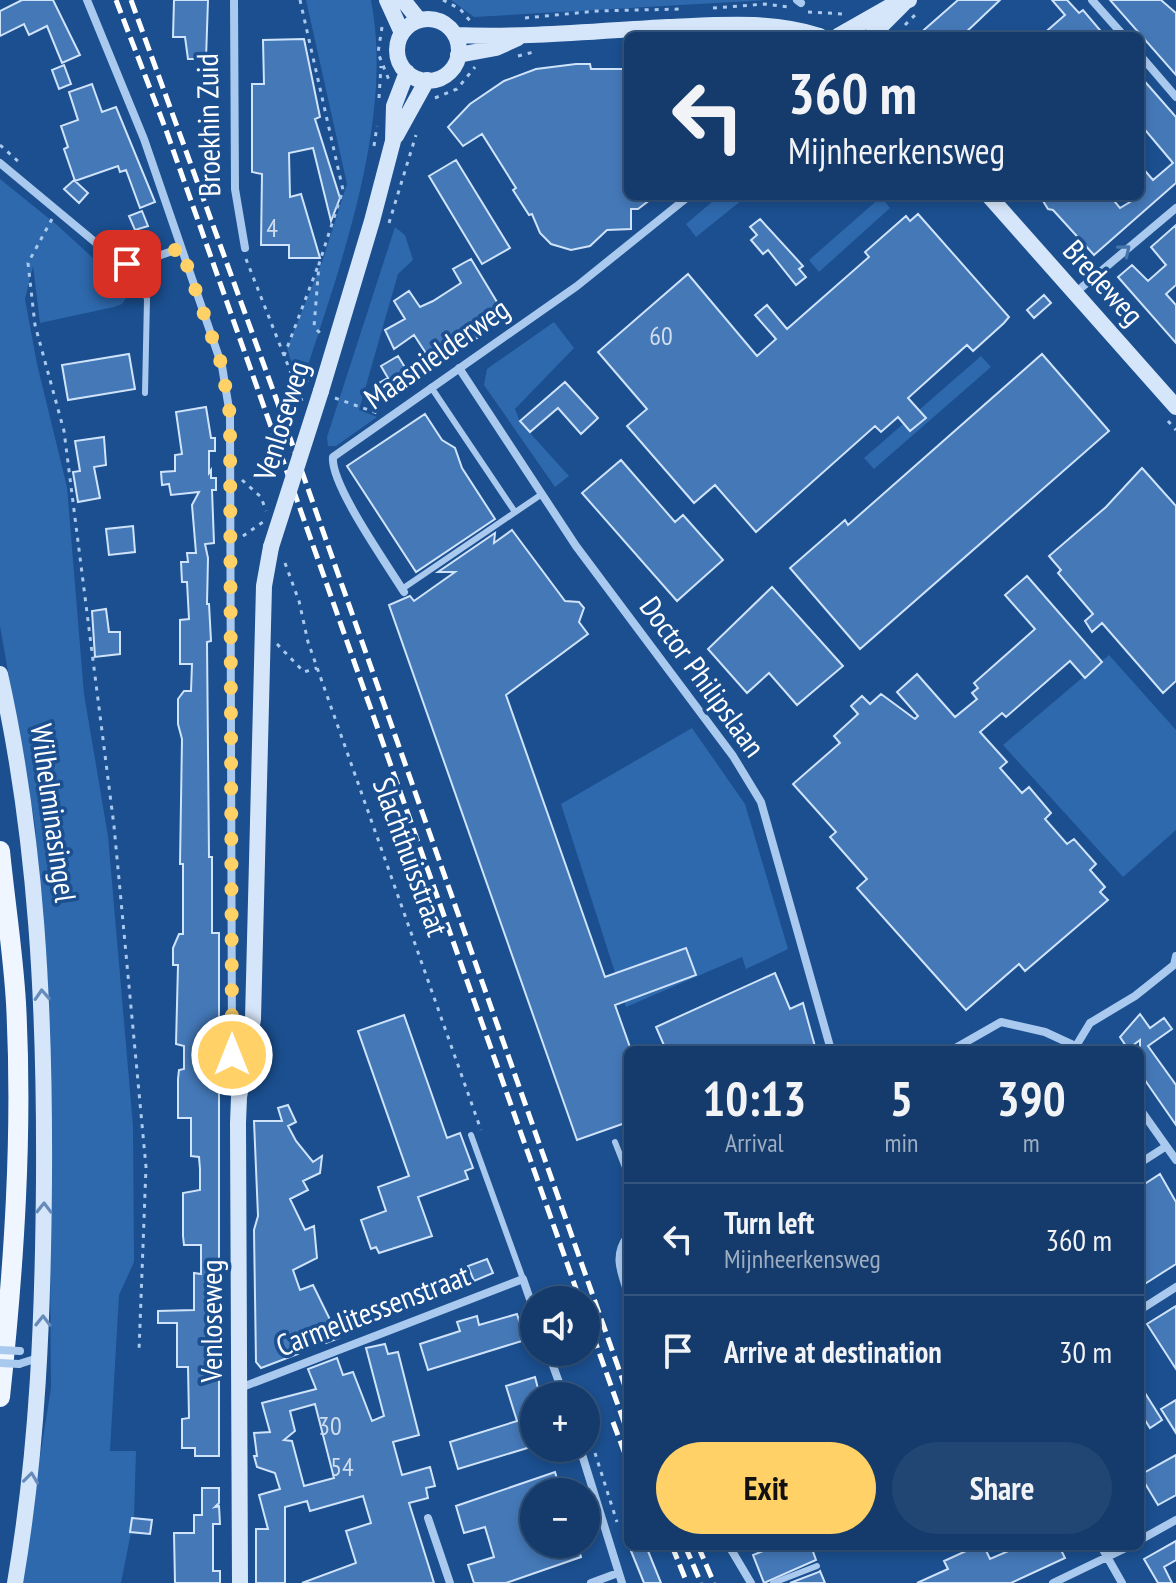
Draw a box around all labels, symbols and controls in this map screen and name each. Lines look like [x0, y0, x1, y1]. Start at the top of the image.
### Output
street label: Broekhin Zuid [187, 53, 228, 197]
text: 360 m [788, 57, 917, 129]
icon: left [656, 64, 760, 168]
text: Mijnheerkensweg [788, 127, 1005, 174]
house number: 4 [266, 211, 278, 244]
pin [93, 230, 161, 298]
street label: Bredeweg [1055, 231, 1153, 333]
icon: arrive [105, 242, 149, 286]
one-way arrow [1116, 245, 1131, 260]
street label: Maasnielderweg [356, 288, 516, 417]
house number: 60 [649, 319, 673, 352]
street label: Venloseweg [244, 356, 317, 486]
street label: Doctor Philipslaan [632, 588, 775, 764]
street label: Wilhelminasingel [23, 721, 86, 904]
street label: Slachthuisstraat [365, 772, 458, 942]
one-way arrow [34, 988, 51, 1001]
position arrow [190, 1013, 274, 1097]
text: 10:13 [702, 1067, 806, 1129]
text: 5 [890, 1067, 913, 1129]
text: 390 [997, 1067, 1066, 1129]
text: Arrival [725, 1126, 784, 1159]
text: min [884, 1126, 918, 1159]
text: m [1023, 1126, 1040, 1159]
one-way arrow [35, 1201, 53, 1214]
text: Turn left [724, 1203, 814, 1242]
icon: left [656, 1217, 700, 1261]
text: 360 m [1046, 1220, 1112, 1259]
text: Mijnheerkensweg [724, 1242, 881, 1275]
street label: Carmelitessenstraat [270, 1255, 475, 1364]
street label: Venloseweg [191, 1260, 230, 1383]
map controls [520, 1286, 600, 1558]
button: sound [520, 1286, 600, 1366]
one-way arrow [34, 1314, 51, 1327]
icon: arrive [656, 1329, 700, 1373]
text: Arrive at destination [724, 1332, 942, 1371]
text: 30 m [1059, 1332, 1112, 1371]
button: + [520, 1382, 600, 1462]
house number: 30 [318, 1409, 342, 1442]
button: Exit [656, 1442, 876, 1534]
button: Share [892, 1442, 1112, 1534]
house number: 54 [330, 1450, 354, 1483]
one-way arrow [22, 1471, 39, 1484]
button: − [520, 1478, 600, 1558]

